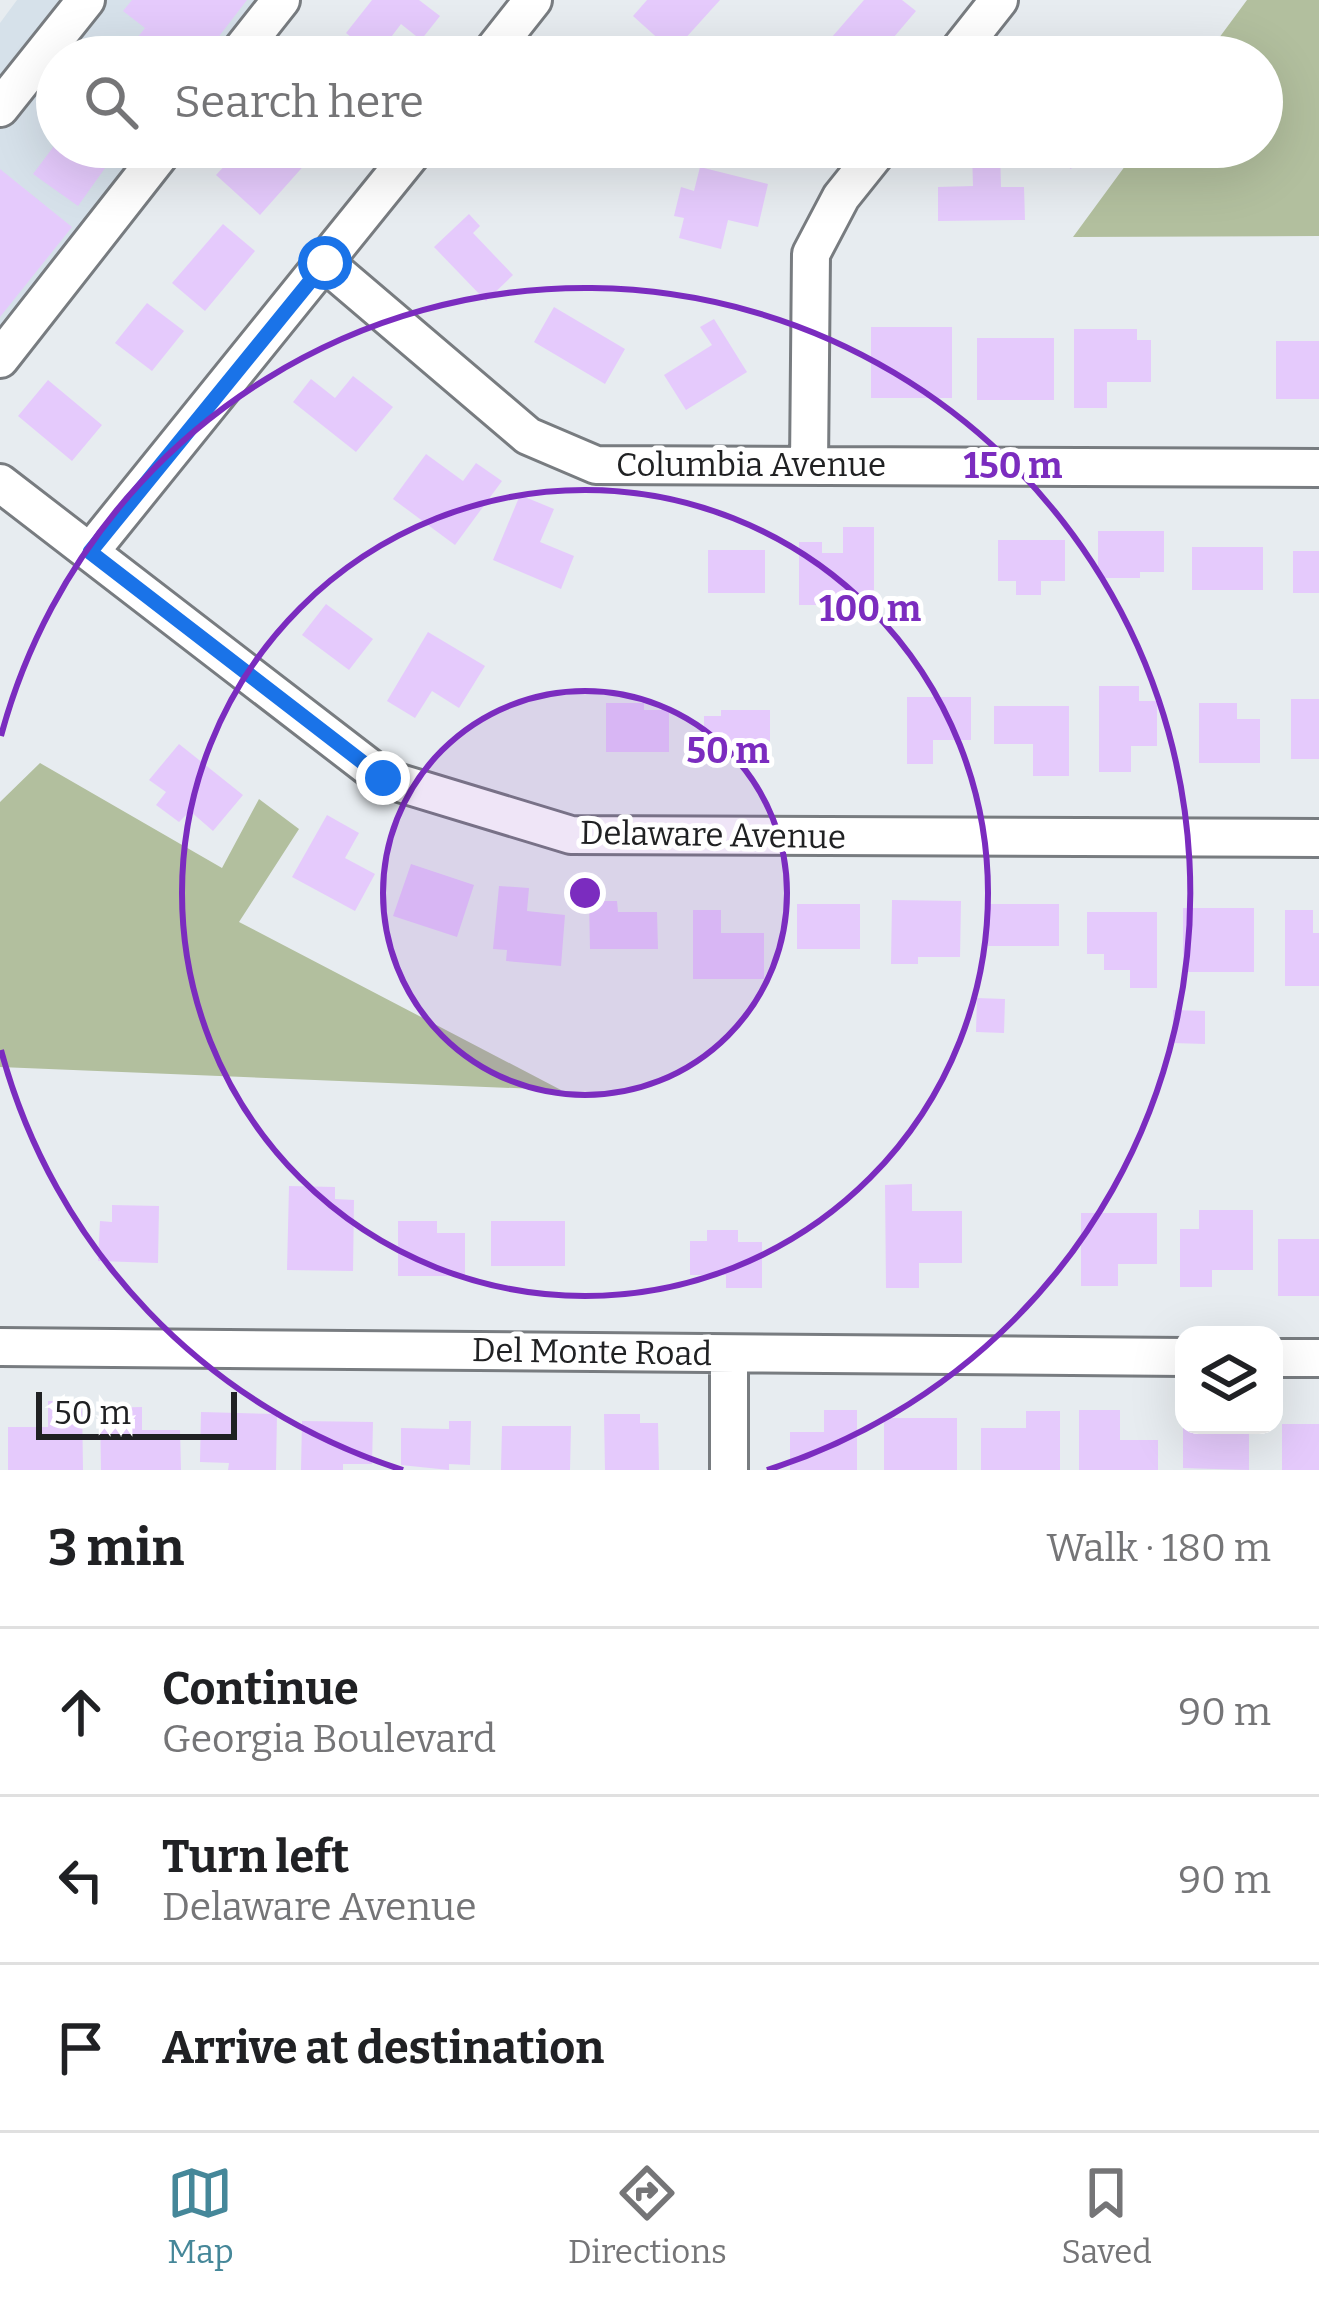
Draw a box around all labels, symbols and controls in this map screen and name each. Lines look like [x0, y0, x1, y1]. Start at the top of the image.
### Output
search box [36, 36, 1283, 168]
icon: search [78, 69, 144, 135]
text: Search here [174, 75, 424, 129]
route start [298, 236, 352, 290]
text: 150 m [964, 444, 1062, 488]
street label: Columbia Avenue [616, 445, 886, 485]
text: 100 m [819, 587, 921, 631]
text: 50 m [686, 729, 770, 773]
route end [356, 751, 410, 805]
street label: Delaware Avenue [580, 813, 846, 857]
centre of rings [564, 872, 606, 914]
map controls [1175, 1326, 1283, 1434]
button: layers [1175, 1326, 1283, 1434]
street label: Del Monte Road [472, 1330, 712, 1374]
scale bar [36, 1386, 237, 1439]
text: 50 m [54, 1393, 131, 1433]
text: 3 min [48, 1517, 184, 1579]
text: Walk · 180 m [1047, 1525, 1271, 1571]
text: Continue [162, 1662, 359, 1716]
icon: ahead [48, 1679, 114, 1745]
text: 90 m [1178, 1689, 1271, 1735]
text: Georgia Boulevard [162, 1716, 496, 1762]
text: Turn left [162, 1830, 349, 1884]
icon: left [48, 1847, 114, 1913]
text: 90 m [1178, 1857, 1271, 1903]
text: Delaware Avenue [162, 1884, 476, 1930]
icon: arrive [48, 2015, 114, 2081]
text: Arrive at destination [162, 2021, 604, 2075]
tab: Map [167, 2160, 234, 2272]
tab: Directions [568, 2160, 727, 2272]
tab: Saved [1061, 2160, 1152, 2272]

